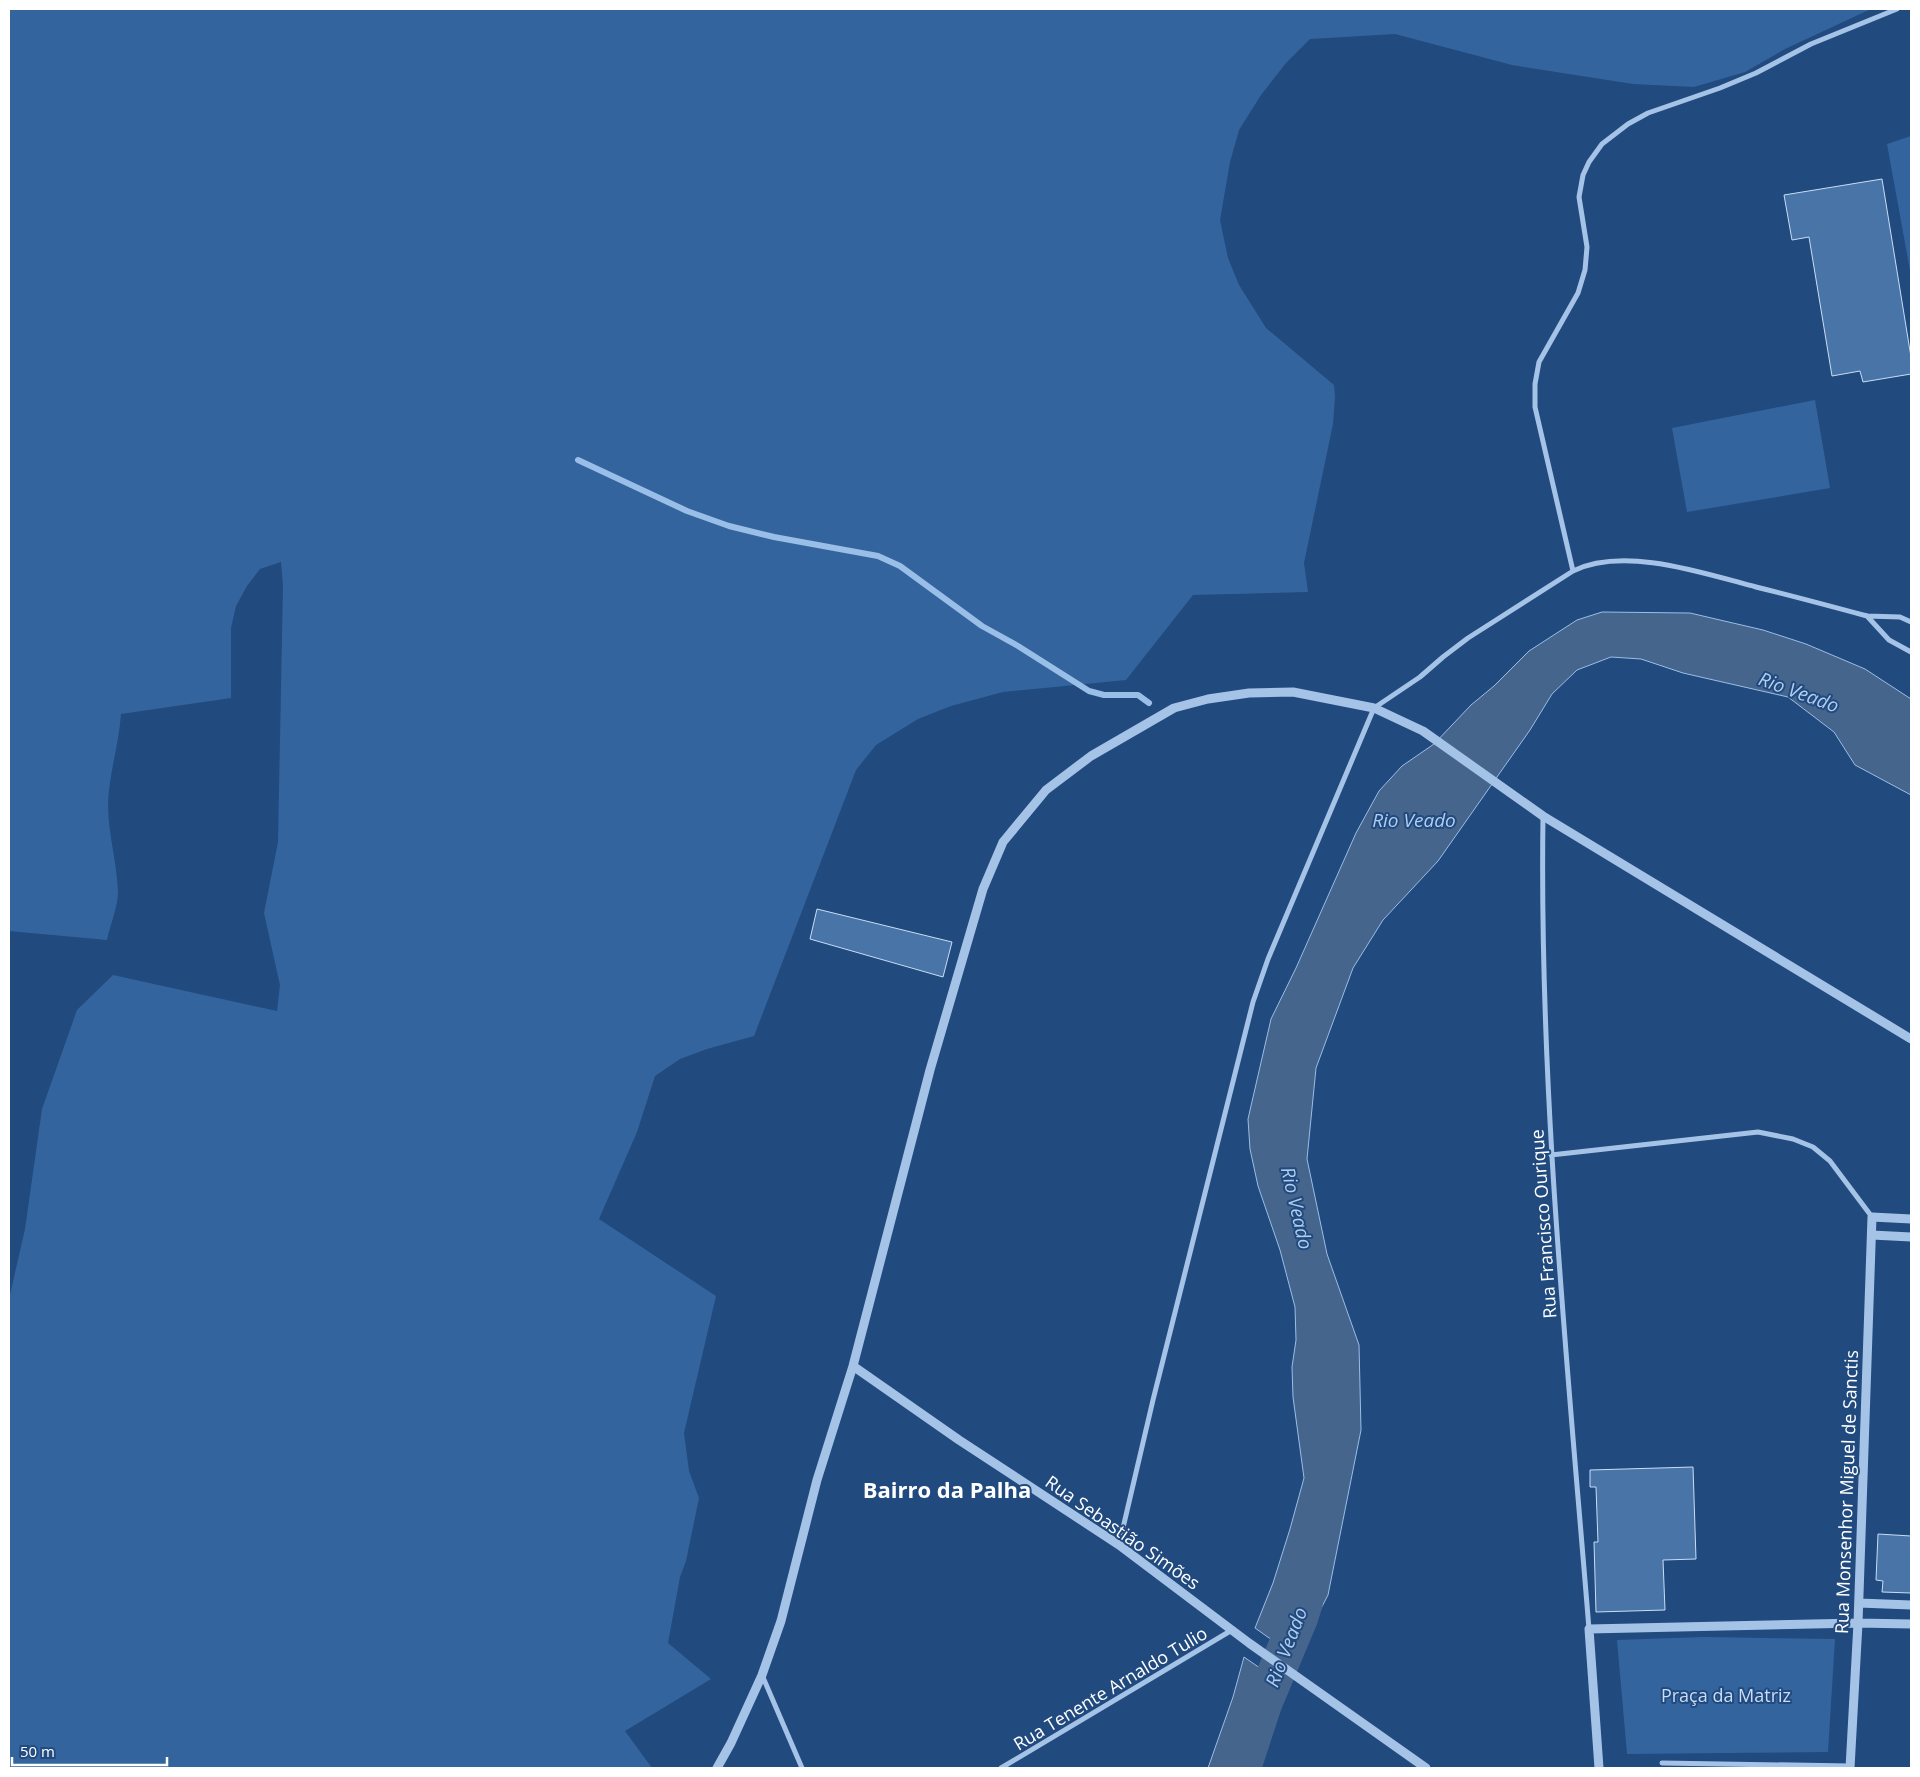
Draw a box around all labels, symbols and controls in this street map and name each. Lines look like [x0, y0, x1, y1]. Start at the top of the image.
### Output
water label: Rio Veado [1755, 665, 1843, 719]
water label: Rio Veado [1372, 807, 1456, 833]
street label: Rua Francisco Ourique [1524, 1129, 1562, 1319]
water label: Rio Veado [1275, 1164, 1319, 1252]
street label: Rua Monsenhor Miguel de Sanctis [1829, 1350, 1863, 1634]
street label: Rua Sebastião Simões [1041, 1470, 1205, 1594]
district label: Bairro da Palha [863, 1474, 1031, 1504]
water label: Rio Veado [1259, 1603, 1313, 1691]
street label: Rua Tenente Arnaldo Tulio [1009, 1621, 1211, 1755]
park label: Praça da Matriz [1661, 1683, 1791, 1707]
scale bar [12, 1734, 168, 1766]
text: 50 m [20, 1741, 55, 1761]

